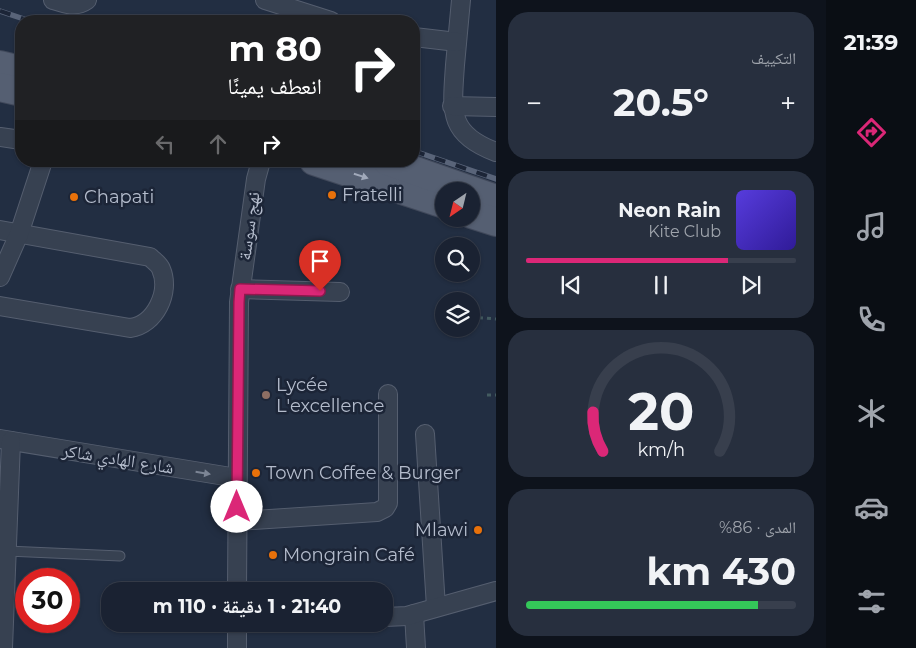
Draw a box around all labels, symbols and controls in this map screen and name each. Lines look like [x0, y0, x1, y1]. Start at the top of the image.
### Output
text: 80 m [229, 27, 322, 70]
text: 21:39 [844, 29, 898, 56]
icon: right [340, 35, 405, 100]
text: التكييف [751, 49, 796, 68]
text: انعطف يمينًا [227, 73, 322, 100]
text: 20.5° [613, 79, 709, 126]
text: − [526, 86, 542, 120]
text: + [780, 86, 796, 120]
icon: directions [854, 115, 889, 150]
icon: left [151, 130, 179, 158]
icon: ahead [204, 130, 232, 158]
icon: right [257, 130, 285, 158]
one-way arrow [353, 173, 368, 180]
north arrow [435, 182, 480, 228]
map controls [435, 182, 480, 337]
place label: Fratelli [342, 184, 403, 206]
place label: Chapati [84, 186, 154, 208]
marker: Fratelli [326, 189, 338, 201]
street label: نهج سوسة [233, 190, 266, 262]
marker: Chapati [68, 191, 80, 203]
text: Neon Rain [618, 199, 721, 222]
icon: music [854, 209, 889, 244]
text: Kite Club [648, 222, 721, 241]
button: search [435, 237, 480, 282]
pin [299, 240, 341, 291]
icon: arrive [306, 247, 334, 275]
icon: previous [557, 271, 585, 299]
icon: pause [647, 271, 675, 299]
icon: next [737, 271, 765, 299]
button: layers [435, 292, 480, 337]
icon: phone [854, 302, 889, 337]
place label: Lycée L'excellence [276, 374, 384, 417]
text: 20 [628, 380, 694, 443]
marker: Lycée L'excellence [260, 389, 272, 401]
icon: climate [854, 396, 889, 431]
street label: شارع الهادي شاكر [59, 439, 175, 482]
text: km/h [637, 439, 685, 460]
place label: Town Coffee & Burger [266, 462, 461, 484]
marker: Town Coffee & Burger [250, 467, 262, 479]
one-way arrow [196, 469, 212, 477]
position arrow [210, 480, 262, 532]
icon: car [854, 490, 889, 525]
text: المدى · 86% [719, 518, 796, 537]
place label: Mlawi [415, 519, 468, 541]
marker: Mlawi [472, 524, 484, 536]
place label: Mongrain Café [283, 544, 415, 566]
text: 430 km [646, 548, 796, 595]
marker: Mongrain Café [267, 549, 279, 561]
speed limit sign: 30 [15, 568, 80, 633]
icon: filters [854, 584, 889, 619]
text: 21:40 · 1 دقيقة · 110 m [153, 595, 341, 618]

